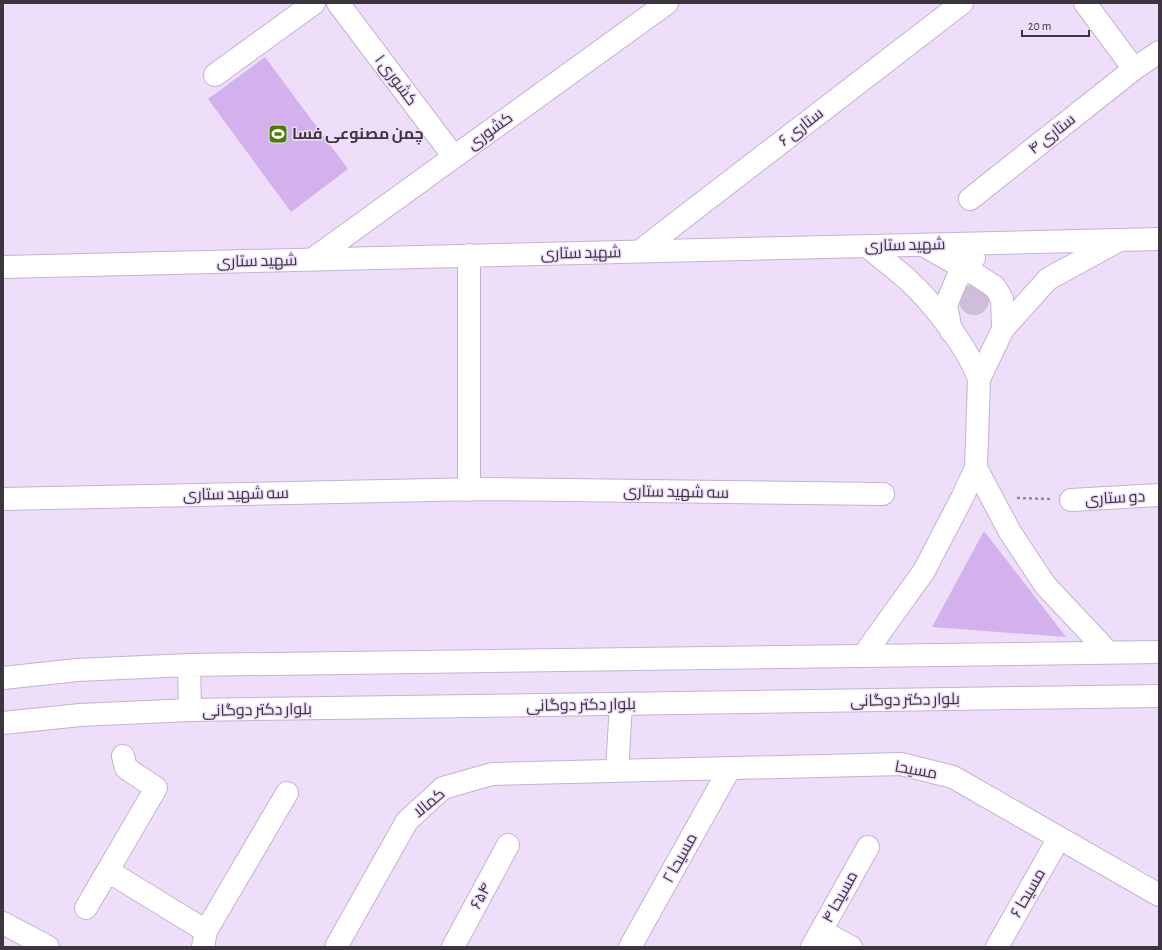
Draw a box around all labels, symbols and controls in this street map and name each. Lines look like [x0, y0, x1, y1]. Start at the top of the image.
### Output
scale bar [1022, 12, 1089, 38]
text: 20 m [1028, 20, 1051, 32]
street label: کشوری ۱ [370, 51, 421, 110]
street label: ستاری ۶ [776, 105, 827, 151]
street label: کشوری [464, 109, 517, 154]
street label: ستاری ۴ [1026, 111, 1080, 159]
sports icon: چمن مصنوعی فسا [267, 123, 289, 145]
place label: چمن مصنوعی فسا [292, 126, 424, 145]
street label: شهید ستاری [864, 235, 946, 256]
street label: شهید ستاری [540, 243, 622, 264]
street label: شهید ستاری [216, 251, 298, 272]
street label: سه شهید ستاری [623, 482, 729, 503]
street label: سه شهید ستاری [183, 484, 289, 505]
street label: دو ستاری [1084, 488, 1146, 510]
street label: بلوار دکتر دوگانی [850, 691, 960, 711]
street label: بلوار دکتر دوگانی [526, 696, 636, 716]
street label: بلوار دکتر دوگانی [202, 701, 312, 721]
street label: مسیحا [893, 758, 939, 783]
street label: کمالا [410, 785, 448, 821]
street label: مسيحا ۲ [660, 830, 701, 886]
street label: مسيحا ۶ [1008, 866, 1049, 921]
street label: مسيحا ۴ [819, 868, 862, 926]
street label: ۶۵۴ [468, 880, 494, 912]

